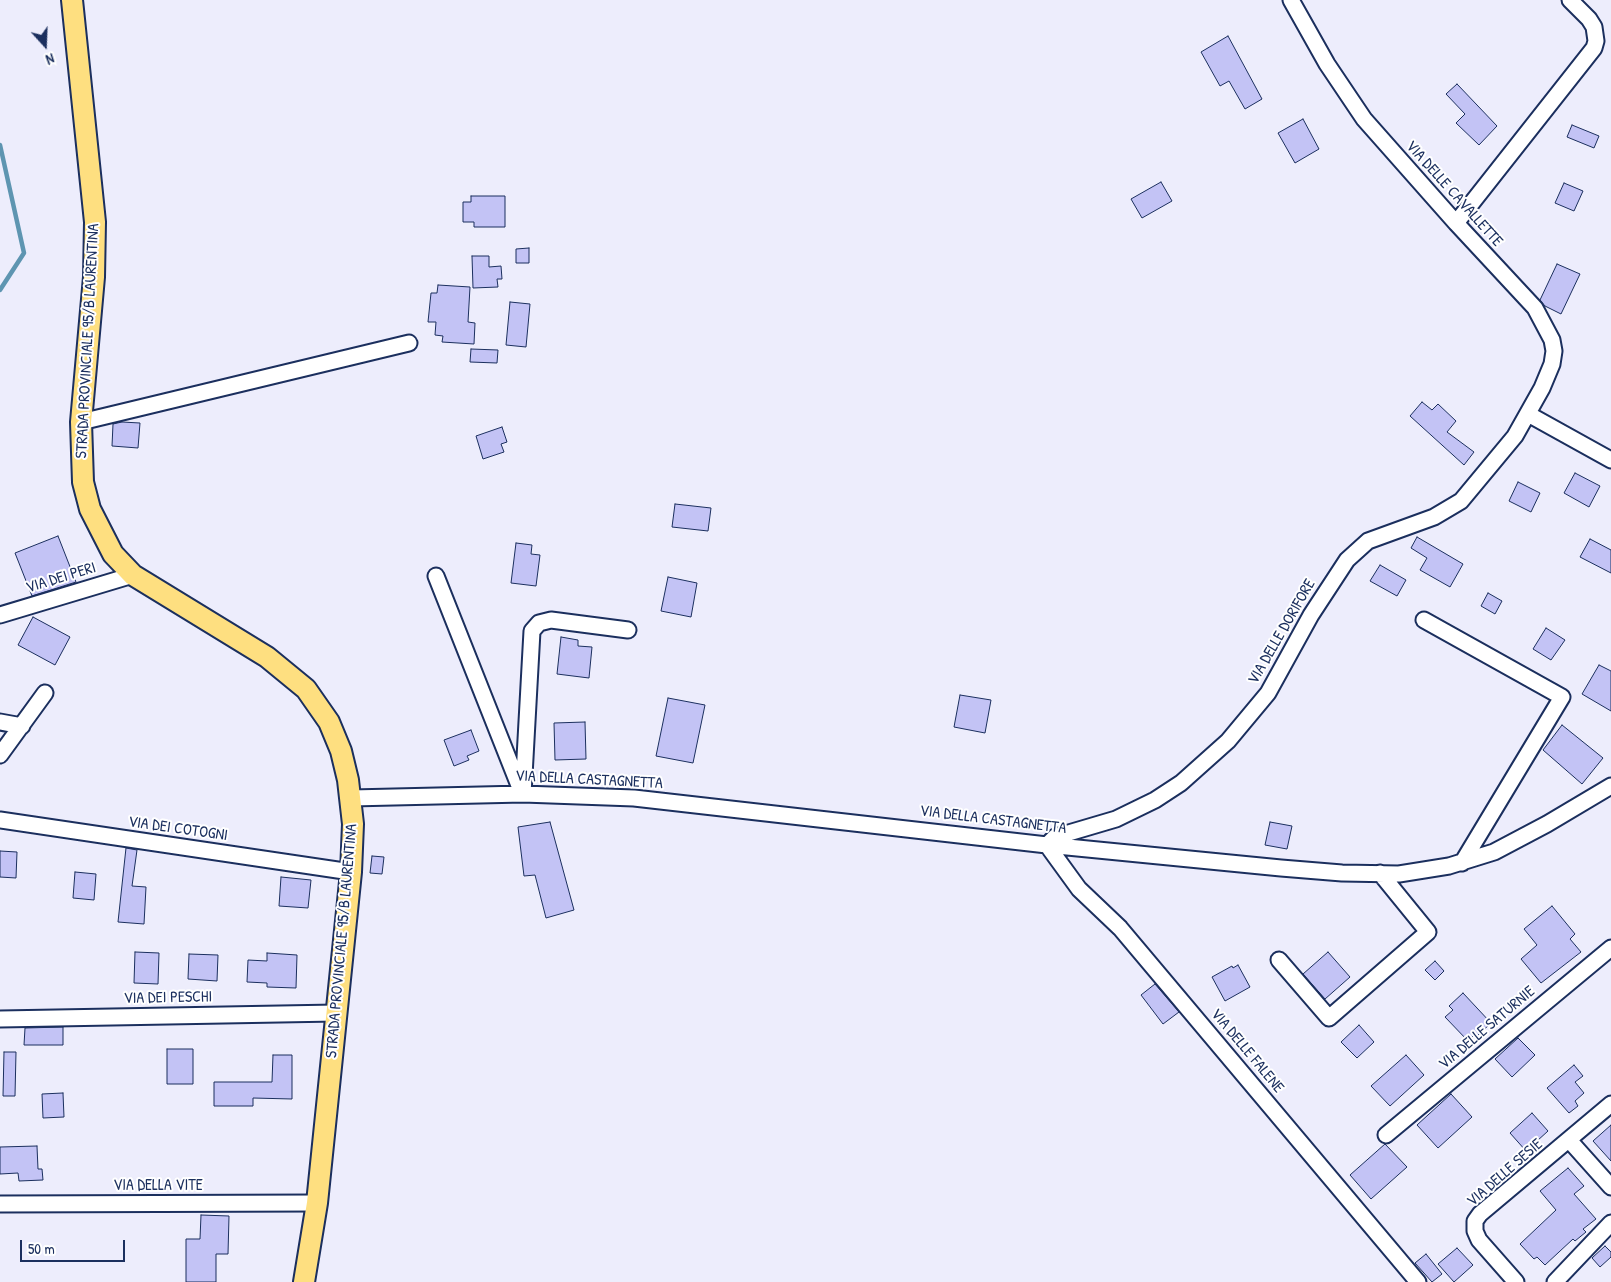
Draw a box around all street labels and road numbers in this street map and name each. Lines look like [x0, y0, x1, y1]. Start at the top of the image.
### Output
street label: VIA DELLE CAVALLETTE [1401, 137, 1507, 251]
street label: STRADA PROVINCIALE 95/B LAURENTINA [72, 223, 104, 459]
street label: VIA DEI PERI [24, 558, 98, 598]
street label: VIA DELLE DORIFORE [1244, 576, 1320, 688]
street label: VIA DELLA CASTAGNETTA [515, 767, 663, 793]
street label: VIA DELLA CASTAGNETTA [919, 801, 1067, 839]
street label: VIA DEI COTOGNI [127, 813, 229, 845]
street label: STRADA PROVINCIALE 95/B LAURENTINA [322, 823, 362, 1059]
street label: VIA DELLE SATURNIE [1435, 982, 1539, 1074]
street label: VIA DEI PESCHI [124, 988, 212, 1008]
street label: VIA DELLE FALENE [1206, 1005, 1288, 1097]
street label: VIA DELLE SESIE [1463, 1135, 1547, 1211]
street label: VIA DELLA VITE [113, 1176, 203, 1196]

